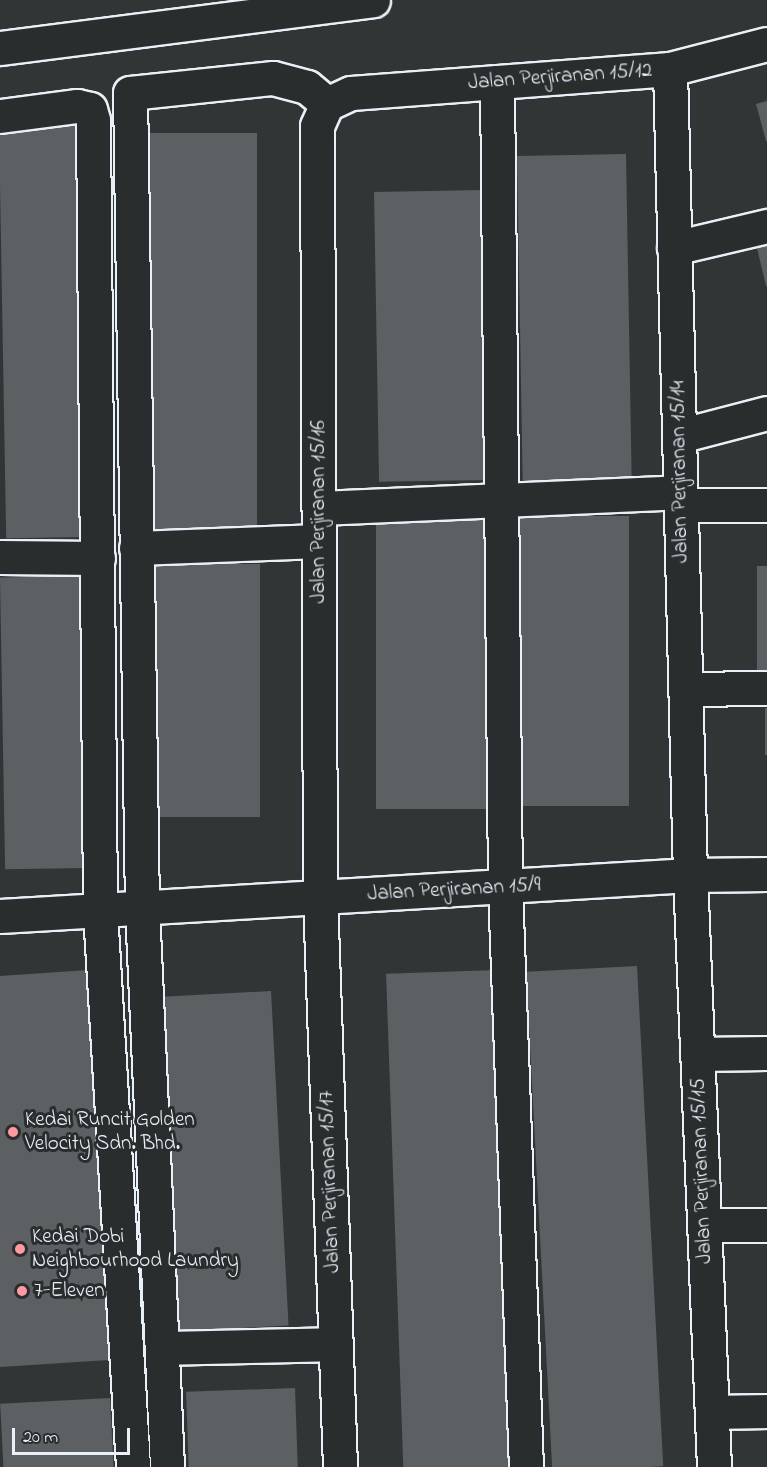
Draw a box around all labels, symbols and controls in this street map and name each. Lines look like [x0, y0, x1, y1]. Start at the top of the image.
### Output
street label: Jalan Perjiranan 15/12 [467, 58, 653, 96]
street label: Jalan Perjiranan 15/14 [666, 381, 694, 563]
street label: Jalan Perjiranan 15/16 [306, 420, 332, 604]
street label: Jalan Perjiranan 15/9 [367, 873, 541, 907]
street label: Jalan Perjiranan 15/15 [686, 1078, 718, 1264]
street label: Jalan Perjiranan 15/17 [314, 1090, 346, 1274]
place label: Kedai Runcit Golden Velocity Sdn. Bhd. [25, 1107, 195, 1157]
marker: Kedai Runcit Golden Velocity Sdn. Bhd. [6, 1125, 20, 1139]
place label: Kedai Dobi Neighbourhood Laundry [32, 1224, 239, 1274]
marker: Kedai Dobi Neighbourhood Laundry [13, 1242, 27, 1256]
place label: 7-Eleven [34, 1278, 105, 1304]
marker: 7-Eleven [15, 1284, 29, 1298]
scale bar [15, 1416, 134, 1454]
text: 20 m [23, 1425, 58, 1451]

